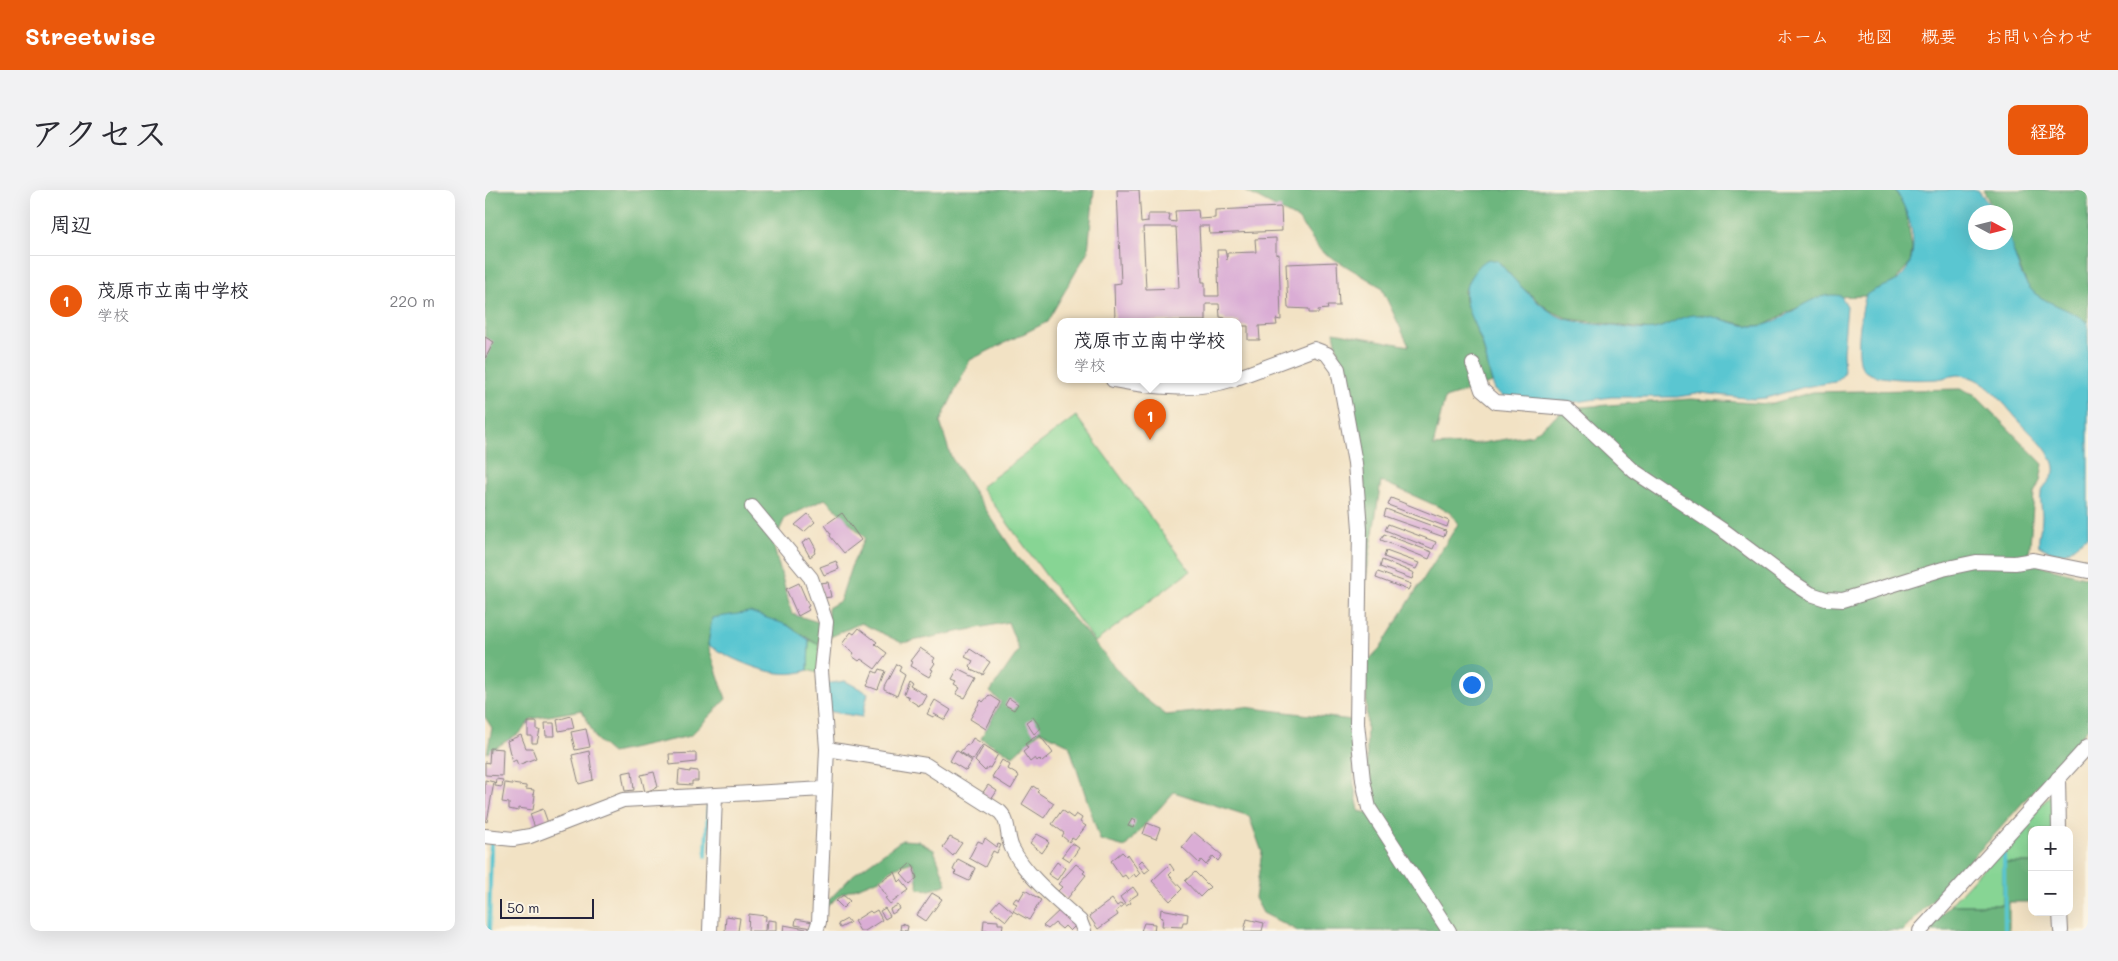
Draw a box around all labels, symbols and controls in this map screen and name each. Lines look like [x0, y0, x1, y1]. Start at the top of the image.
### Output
text: Streetwise [25, 20, 155, 51]
text: ホーム [1776, 24, 1829, 48]
text: 地図 [1857, 24, 1893, 48]
text: 概要 [1921, 24, 1957, 48]
text: お問い合わせ [1985, 24, 2093, 48]
button: 経路 [2008, 105, 2088, 155]
text: アクセス [30, 109, 168, 155]
north arrow [1968, 205, 2013, 250]
text: 周辺 [50, 210, 92, 237]
text: 茂原市立南中学校 [97, 277, 249, 302]
text: 1 [62, 290, 70, 311]
text: 220 m [389, 290, 435, 311]
text: 学校 [97, 304, 129, 325]
popup [1057, 318, 1242, 383]
text: 茂原市立南中学校 [1073, 327, 1226, 352]
text: 学校 [1073, 354, 1106, 375]
pin: 1 [1134, 399, 1166, 440]
your location [1459, 672, 1485, 698]
map controls [2028, 826, 2073, 916]
button: + [2028, 826, 2073, 871]
button: − [2028, 871, 2073, 916]
scale bar [500, 896, 594, 919]
text: 50 m [507, 898, 539, 917]

